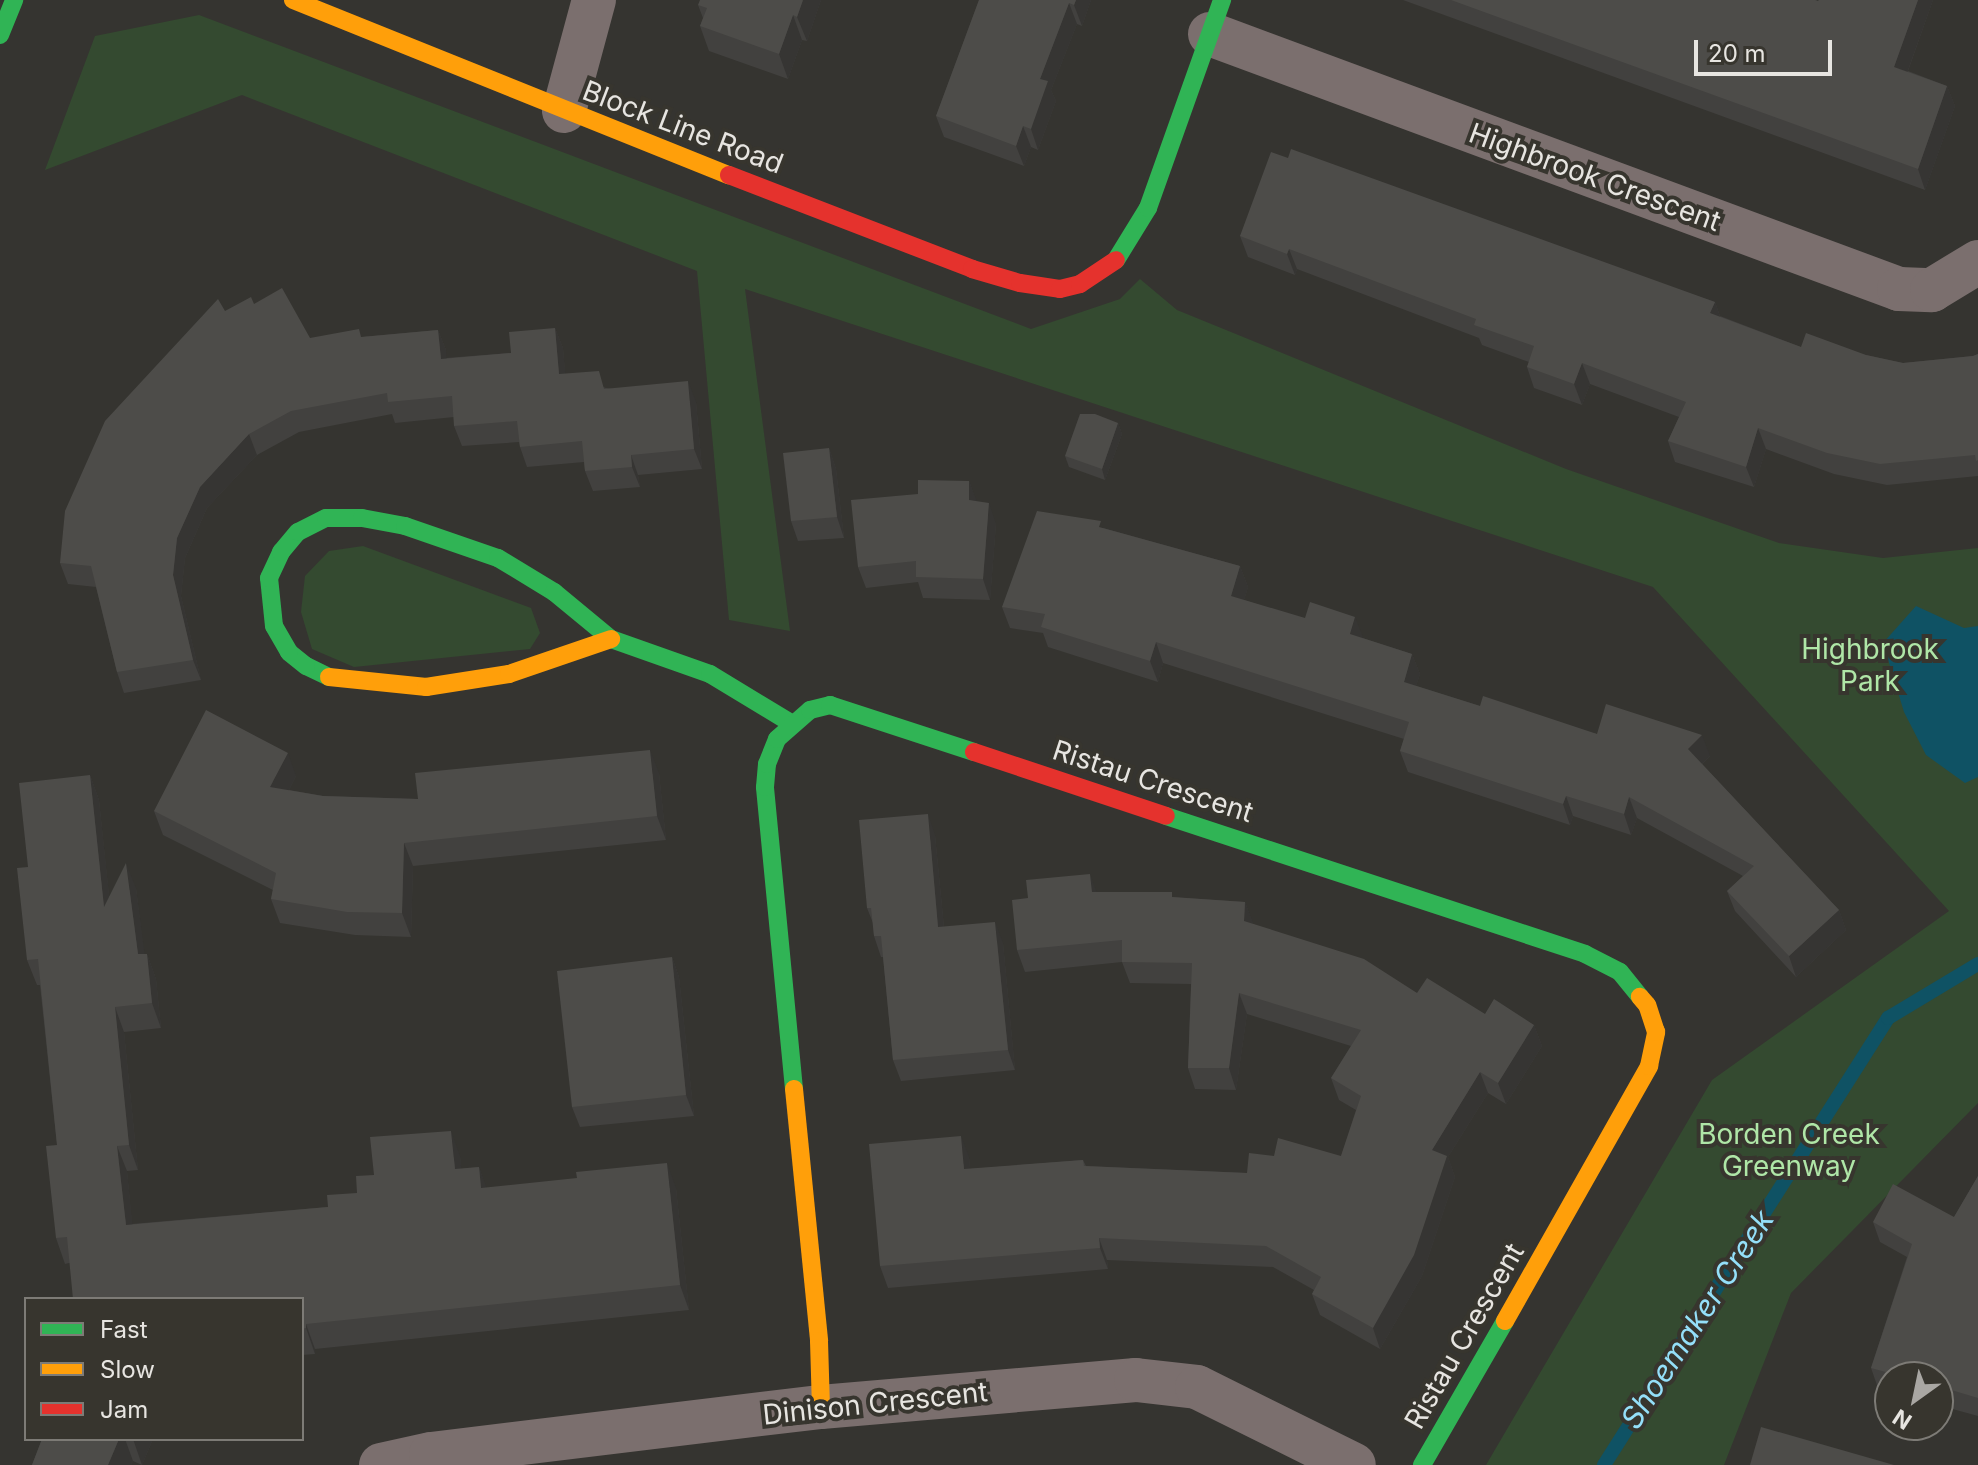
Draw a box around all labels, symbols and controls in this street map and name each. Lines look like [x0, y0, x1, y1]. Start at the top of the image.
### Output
scale bar [1698, 24, 1836, 74]
text: 20 m [1708, 39, 1766, 68]
street label: Block Line Road [578, 73, 788, 181]
street label: Highbrook Crescent [1465, 116, 1725, 238]
park label: Highbrook Park [1801, 632, 1939, 698]
street label: Ristau Crescent [1049, 733, 1257, 829]
park label: Borden Creek Greenway [1698, 1117, 1880, 1183]
water label: Shoemaker Creek [1613, 1203, 1781, 1435]
street label: Ristau Crescent [1397, 1237, 1531, 1435]
legend [24, 1297, 304, 1441]
text: Fast [100, 1315, 148, 1344]
text: Slow [100, 1355, 155, 1384]
north arrow [1874, 1361, 1954, 1441]
street label: Dinison Crescent [761, 1374, 989, 1432]
text: Jam [100, 1395, 148, 1424]
text: N [1888, 1404, 1916, 1435]

